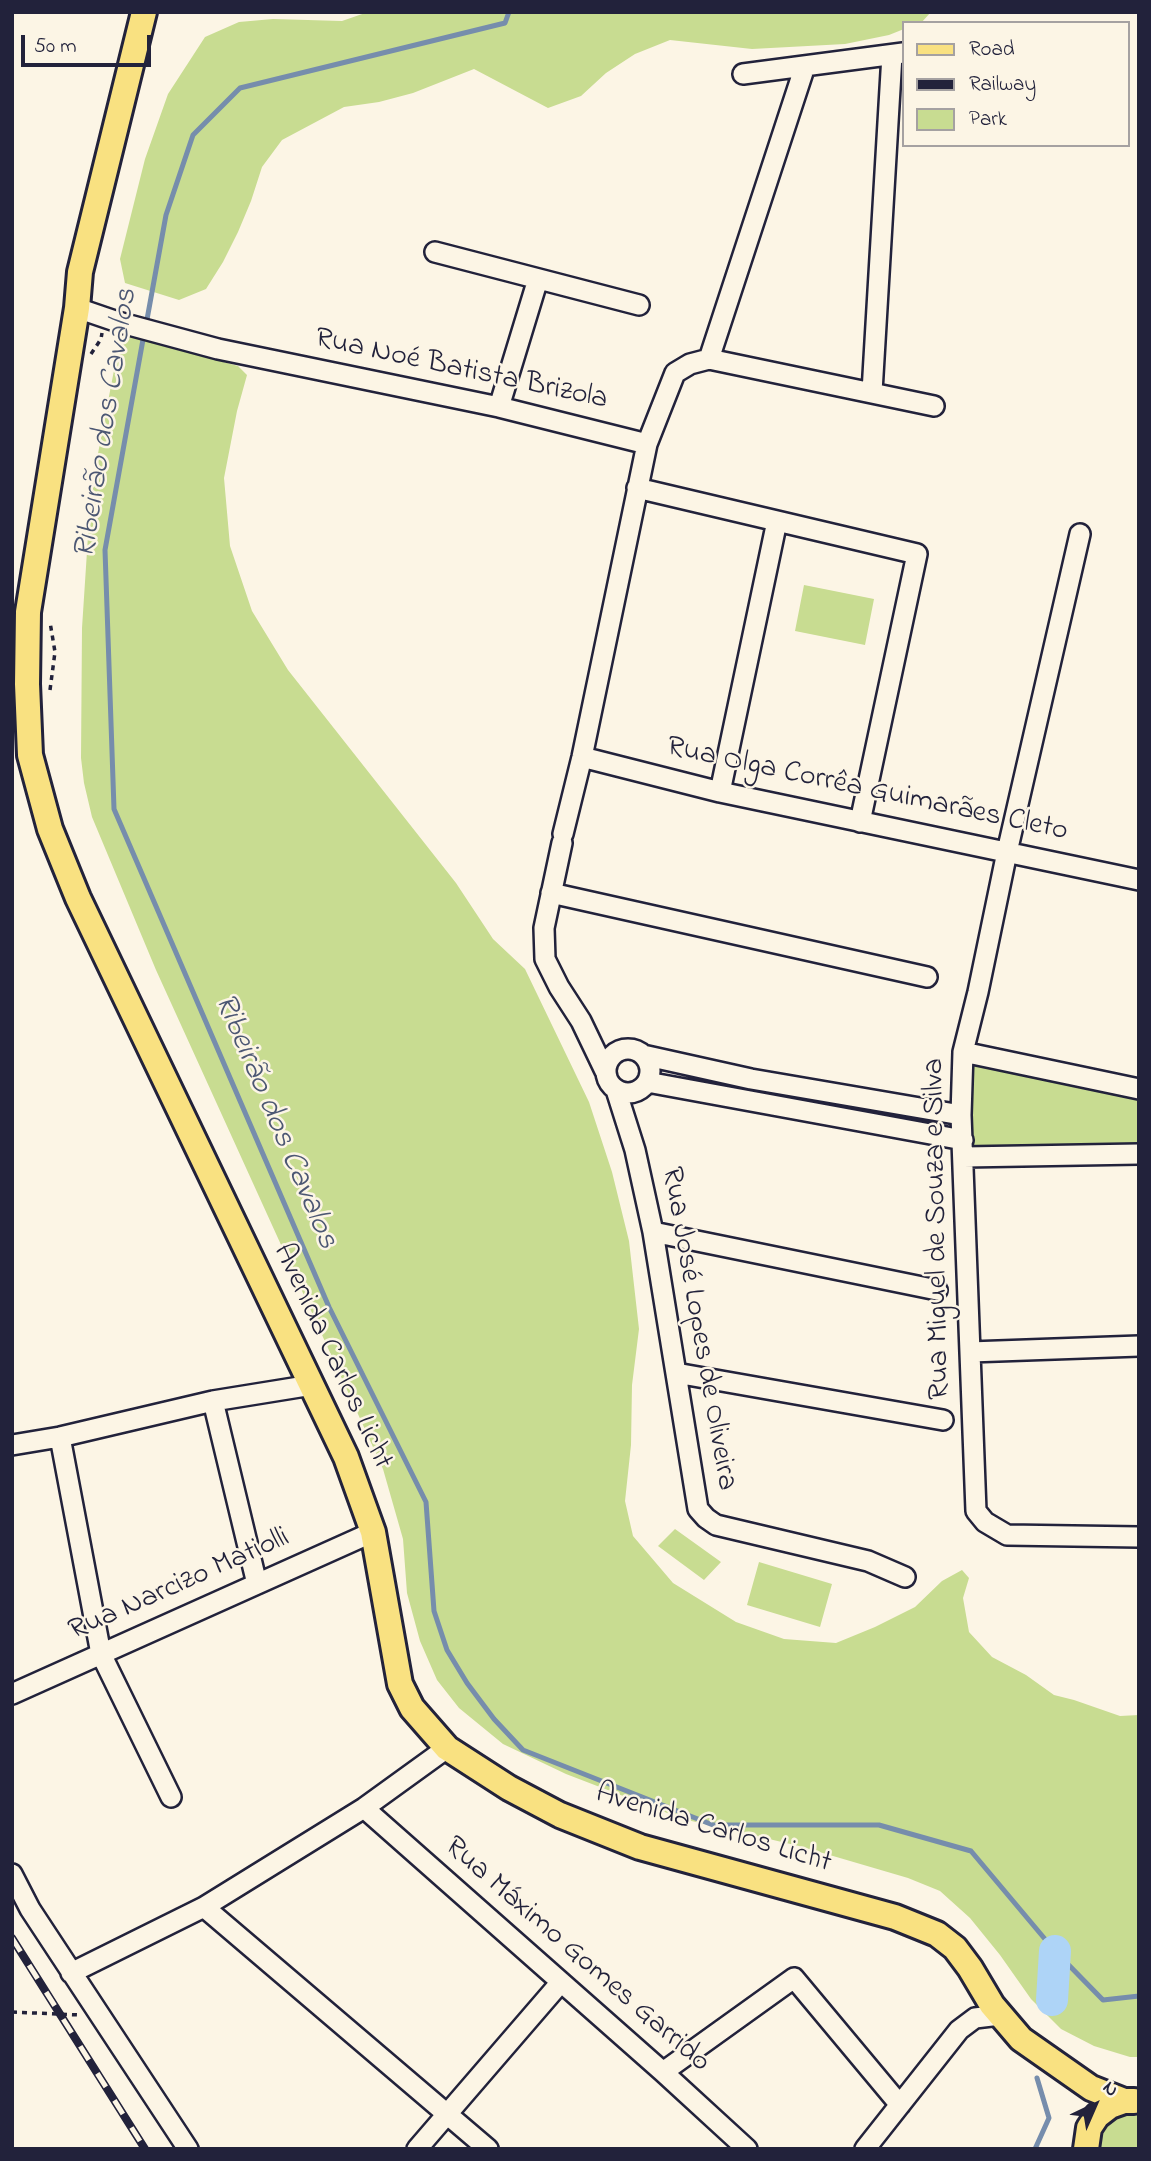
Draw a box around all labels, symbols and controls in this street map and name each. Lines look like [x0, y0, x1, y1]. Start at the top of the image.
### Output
scale bar [24, 21, 154, 65]
legend [902, 21, 1130, 147]
text: 50 m [34, 32, 77, 62]
text: Road [969, 35, 1015, 65]
text: Railway [969, 70, 1036, 100]
text: Park [969, 105, 1007, 135]
water label: Ribeirão dos Cavalos [68, 286, 148, 562]
street label: Rua Noé Batista Brizola [311, 322, 611, 420]
street label: Rua Olga Corrêa Guimarães Cleto [663, 731, 1071, 851]
water label: Ribeirão dos Cavalos [203, 989, 345, 1255]
street label: Rua Miguel de Souza e Silva [918, 1058, 960, 1400]
street label: Rua José Lopes de Oliveira [651, 1164, 743, 1494]
street label: Avenida Carlos Licht [263, 1239, 399, 1475]
street label: Rua Narcizo Matiolli [64, 1521, 296, 1651]
street label: Avenida Carlos Licht [591, 1777, 835, 1883]
street label: Rua Máximo Gomes Garrido [435, 1830, 717, 2082]
north arrow [1060, 2070, 1130, 2140]
text: N [1096, 2075, 1124, 2104]

